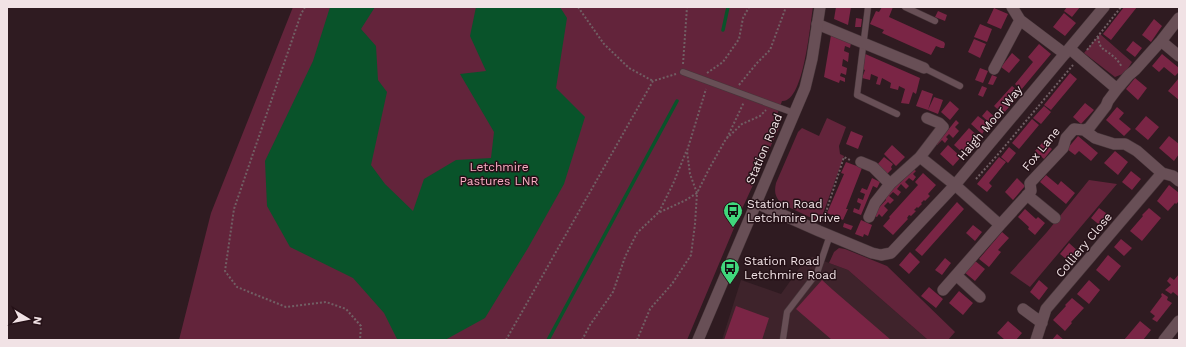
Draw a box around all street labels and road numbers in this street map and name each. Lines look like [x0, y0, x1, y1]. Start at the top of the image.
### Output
street label: Haigh Moor Way [955, 82, 1026, 163]
street label: Station Road [743, 112, 785, 186]
street label: Fox Lane [1019, 124, 1063, 174]
street label: Colliery Close [1053, 210, 1115, 280]

